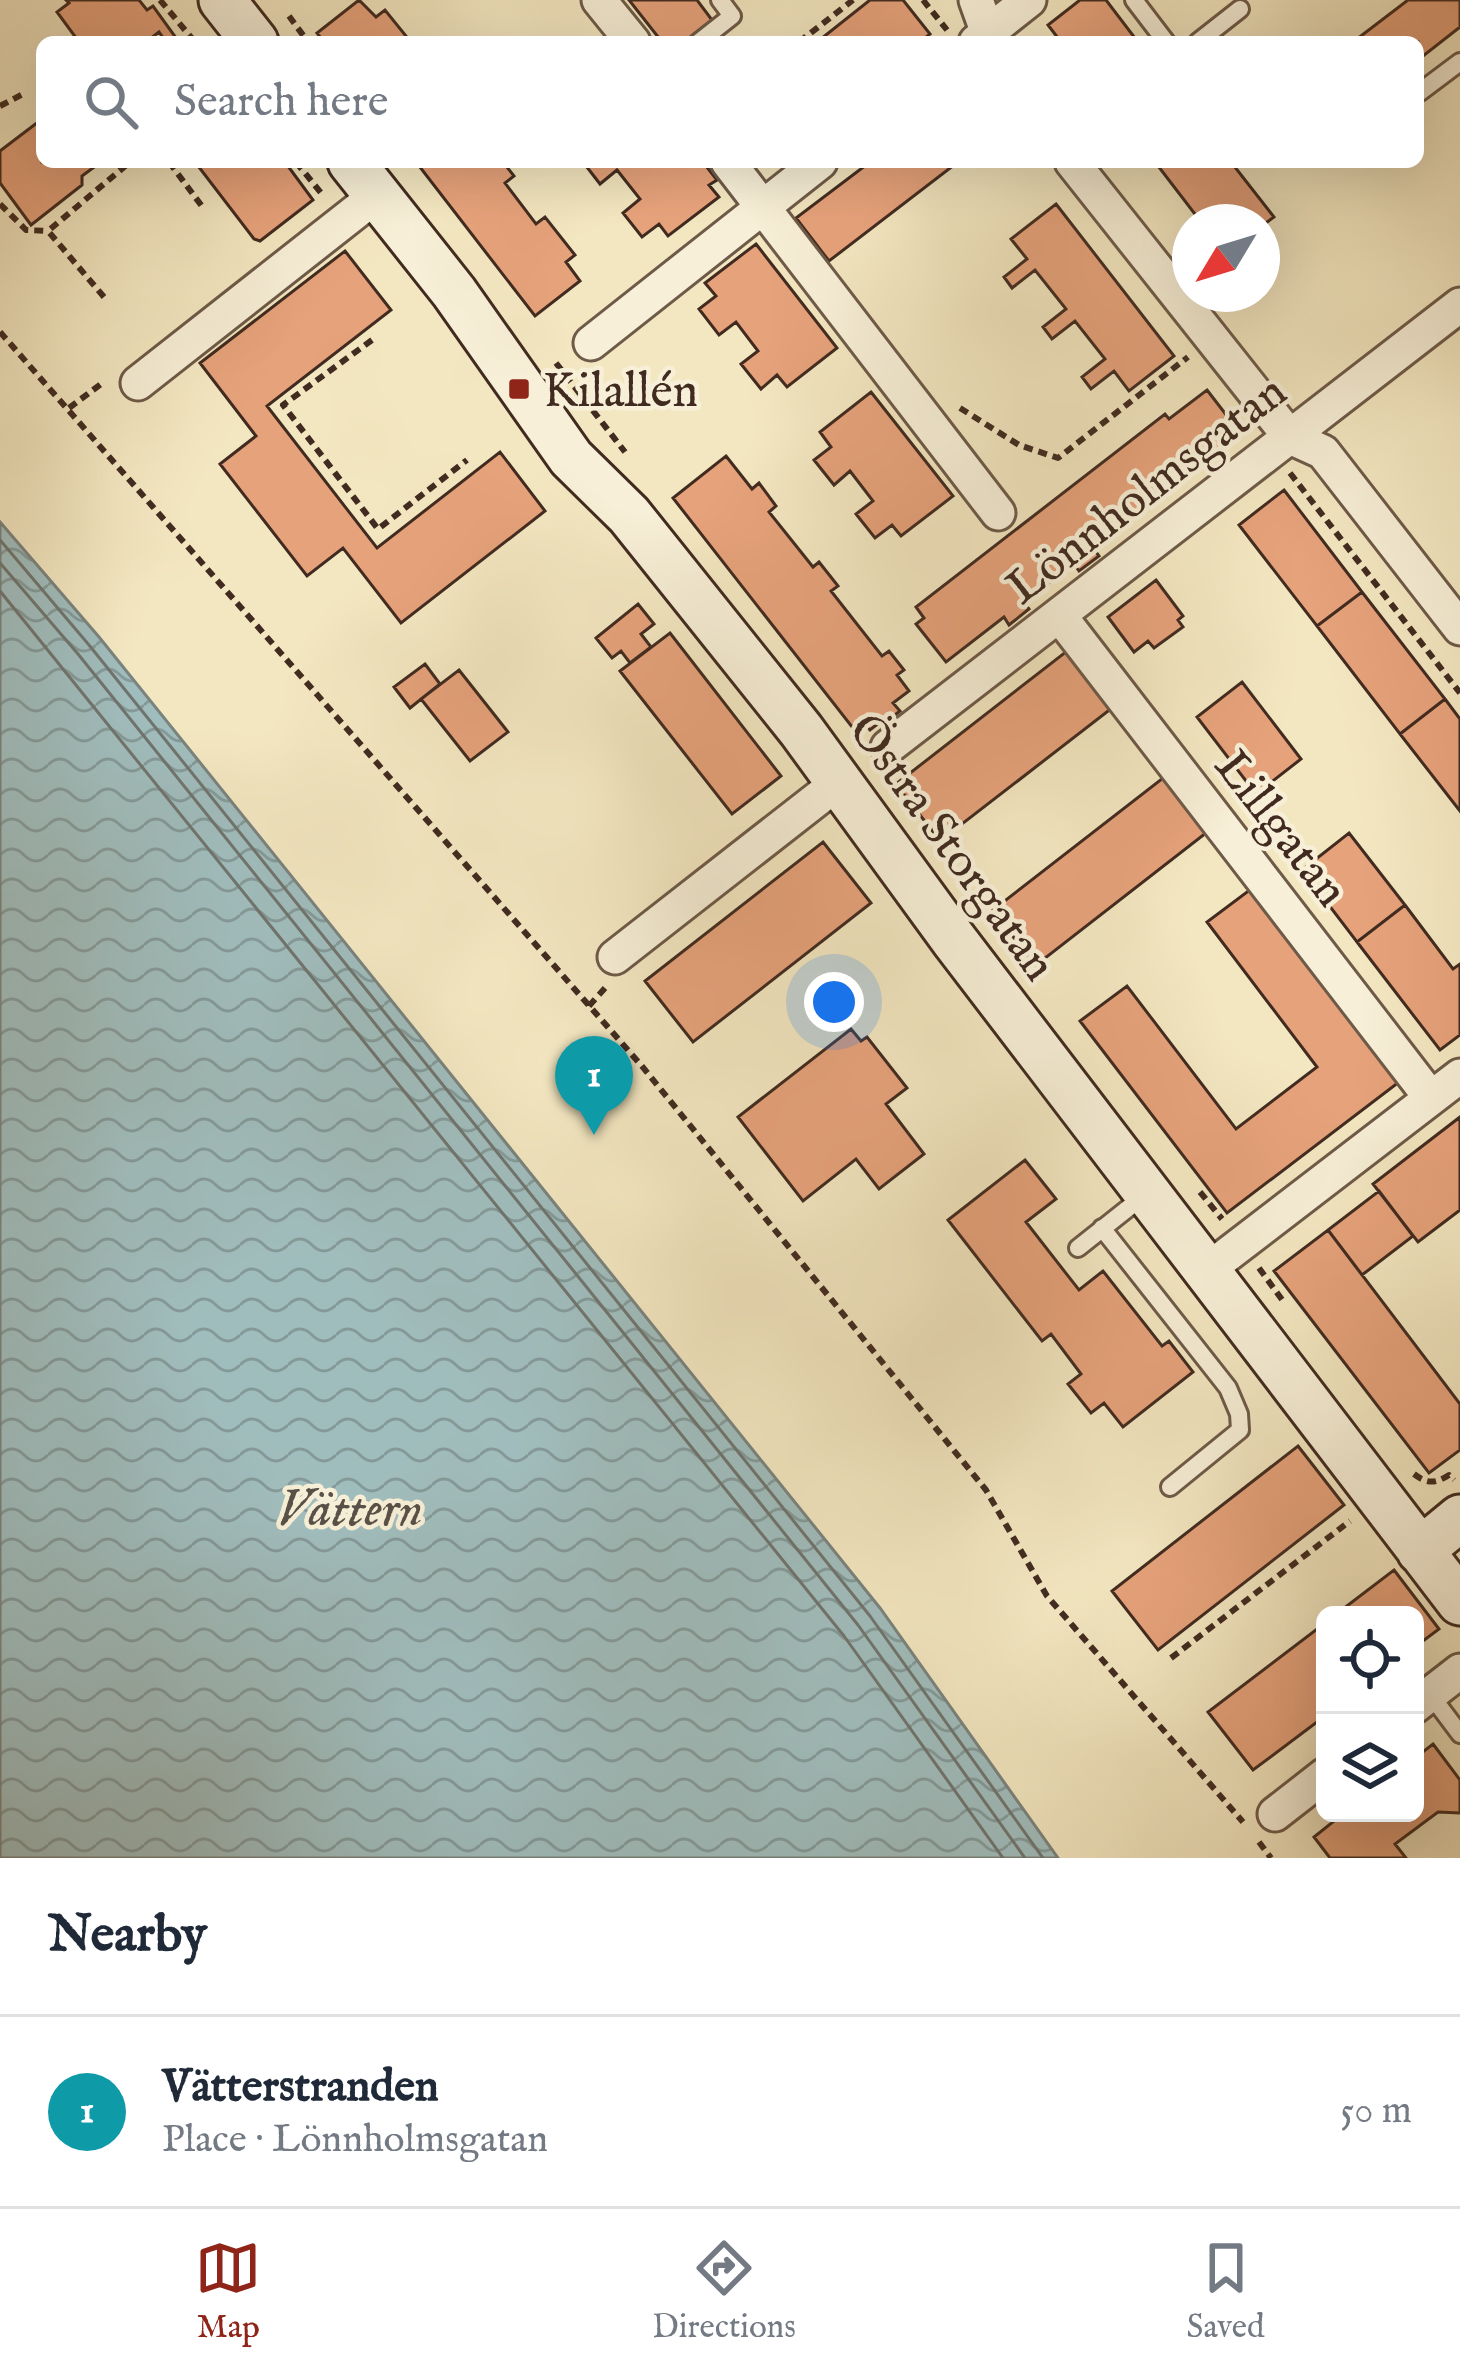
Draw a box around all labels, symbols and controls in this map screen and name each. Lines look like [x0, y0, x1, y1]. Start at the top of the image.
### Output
search box [36, 36, 1424, 168]
icon: search [78, 69, 144, 135]
text: Search here [174, 74, 388, 131]
north arrow [1172, 204, 1280, 312]
place label: Kilallén [543, 363, 698, 423]
street label: Lönnholmsgatan [995, 363, 1300, 619]
marker: Kilallén [506, 376, 532, 402]
street label: Östra Storgatan [834, 702, 1069, 994]
street label: Lillgatan [1200, 739, 1360, 920]
your location [804, 972, 864, 1032]
pin: 1 [555, 1036, 633, 1135]
water label: Vättern [277, 1479, 423, 1544]
map controls [1316, 1606, 1424, 1822]
button: locate [1316, 1606, 1424, 1714]
button: layers [1316, 1714, 1424, 1822]
text: Nearby [48, 1904, 207, 1969]
text: Vätterstranden [162, 2059, 439, 2116]
text: 1 [80, 2087, 94, 2136]
text: 50 m [1340, 2087, 1412, 2136]
text: Place · Lönnholmsgatan [162, 2116, 548, 2165]
tab: Map [195, 2235, 261, 2349]
tab: Directions [652, 2235, 796, 2349]
tab: Saved [1187, 2235, 1265, 2349]

